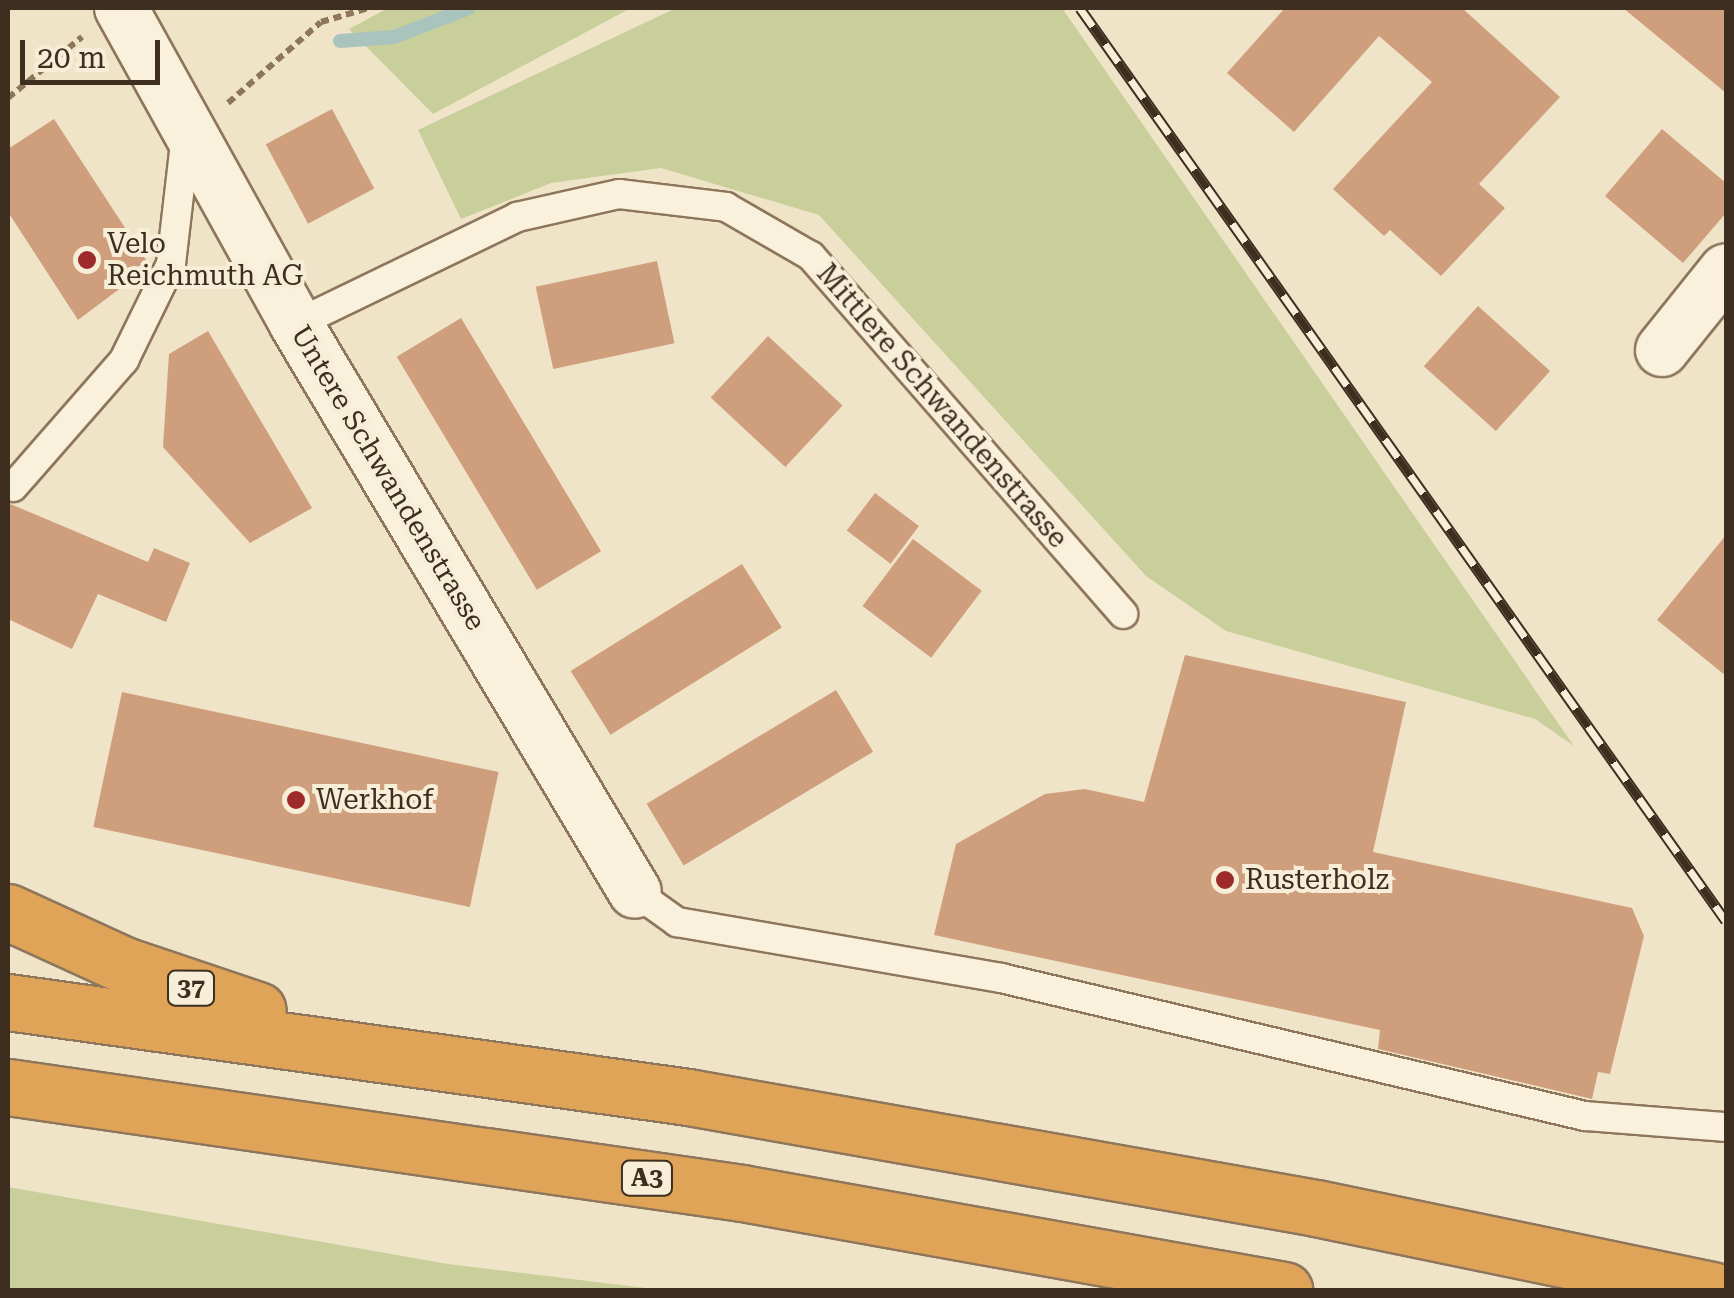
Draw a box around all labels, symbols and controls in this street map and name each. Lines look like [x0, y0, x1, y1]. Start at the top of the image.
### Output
scale bar [25, 20, 165, 82]
text: 20 m [37, 40, 106, 75]
place label: Velo Reichmuth AG [107, 227, 303, 293]
marker: Velo Reichmuth AG [76, 249, 98, 271]
street label: Mittlere Schwandenstrasse [810, 257, 1074, 555]
street label: Untere Schwandenstrasse [284, 319, 492, 637]
place label: Werkhof [316, 783, 433, 817]
marker: Werkhof [285, 789, 307, 811]
place label: Rusterholz [1245, 863, 1389, 897]
marker: Rusterholz [1214, 869, 1236, 891]
road number: 37 [166, 968, 216, 1008]
road number: A3 [620, 1158, 674, 1198]

